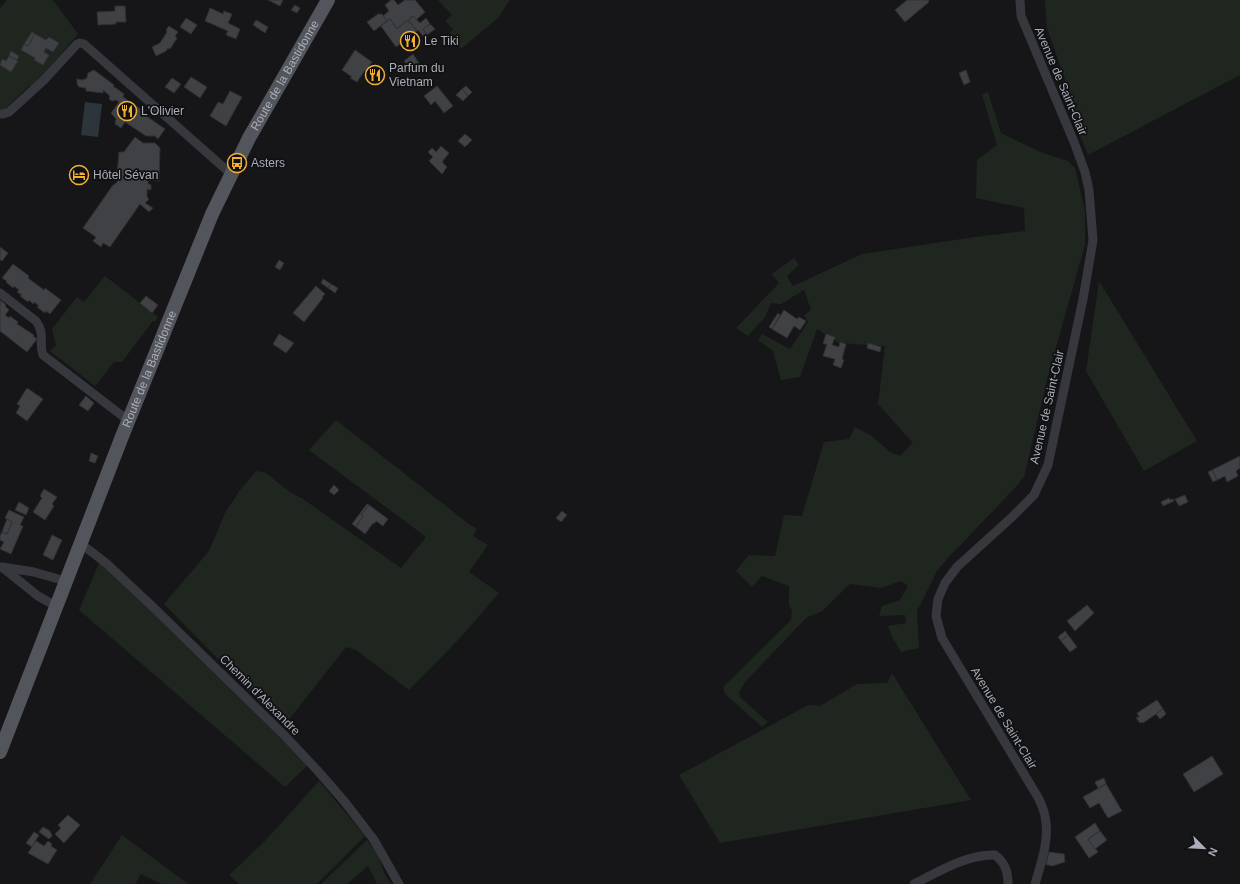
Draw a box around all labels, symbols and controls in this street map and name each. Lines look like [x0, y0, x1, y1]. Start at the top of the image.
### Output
street label: Route de la Bastidonne [248, 17, 322, 133]
street label: Avenue de Saint-Clair [1032, 25, 1090, 137]
restaurant icon: Le Tiki [399, 30, 421, 52]
place label: Le Tiki [424, 34, 459, 48]
place label: Parfum du Vietnam [389, 61, 444, 89]
restaurant icon: Parfum du Vietnam [364, 64, 386, 86]
restaurant icon: L'Olivier [116, 100, 138, 122]
place label: L'Olivier [141, 104, 184, 118]
bus stop icon: Asters [226, 152, 248, 174]
place label: Asters [251, 156, 285, 170]
hotel icon: Hôtel Sévan [68, 164, 90, 186]
place label: Hôtel Sévan [93, 168, 158, 182]
street label: Route de la Bastidonne [119, 308, 179, 430]
street label: Avenue de Saint-Clair [1027, 349, 1067, 465]
street label: Chemin d'Alexandre [217, 652, 303, 738]
street label: Avenue de Saint-Clair [968, 664, 1040, 772]
north arrow [1184, 828, 1224, 868]
text: N [1206, 846, 1220, 858]

